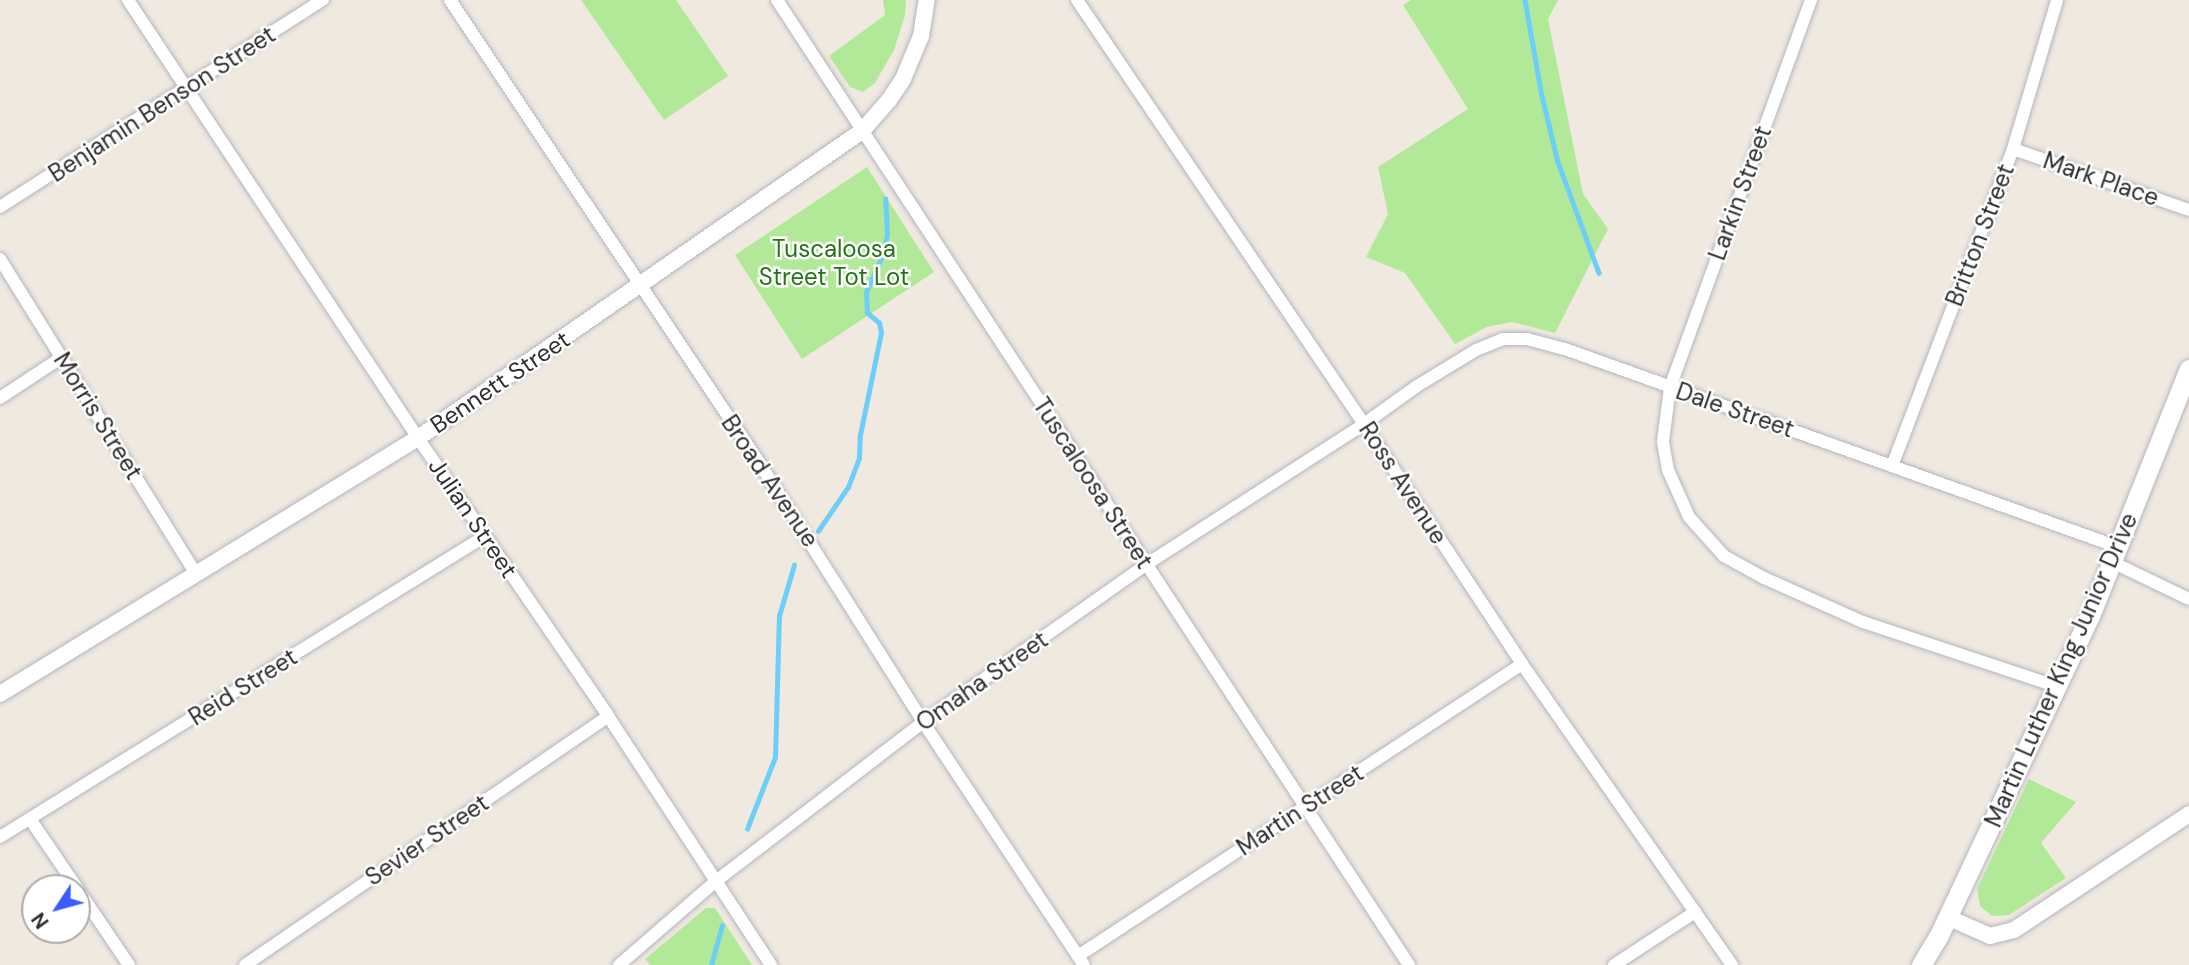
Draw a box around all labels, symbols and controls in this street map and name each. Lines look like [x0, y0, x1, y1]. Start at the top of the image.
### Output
street label: Benjamin Benson Street [43, 20, 281, 188]
street label: Larkin Street [1702, 122, 1778, 264]
street label: Mark Place [2039, 146, 2163, 212]
street label: Britton Street [1940, 160, 2020, 310]
park label: Tuscaloosa Street Tot Lot [759, 235, 909, 291]
street label: Bennett Street [425, 325, 575, 439]
street label: Morris Street [48, 347, 148, 485]
street label: Dale Street [1672, 376, 1798, 444]
street label: Tuscaloosa Street [1027, 392, 1159, 574]
street label: Broad Avenue [715, 409, 825, 553]
street label: Ross Avenue [1353, 417, 1453, 549]
street label: Julian Street [422, 453, 524, 583]
street label: Martin Luther King Junior Drive [1979, 508, 2143, 832]
street label: Omaha Street [911, 625, 1053, 737]
street label: Reid Street [183, 642, 303, 732]
street label: Martin Street [1231, 758, 1369, 862]
street label: Sevier Street [360, 788, 494, 892]
north arrow [21, 874, 91, 944]
text: N [26, 908, 54, 933]

